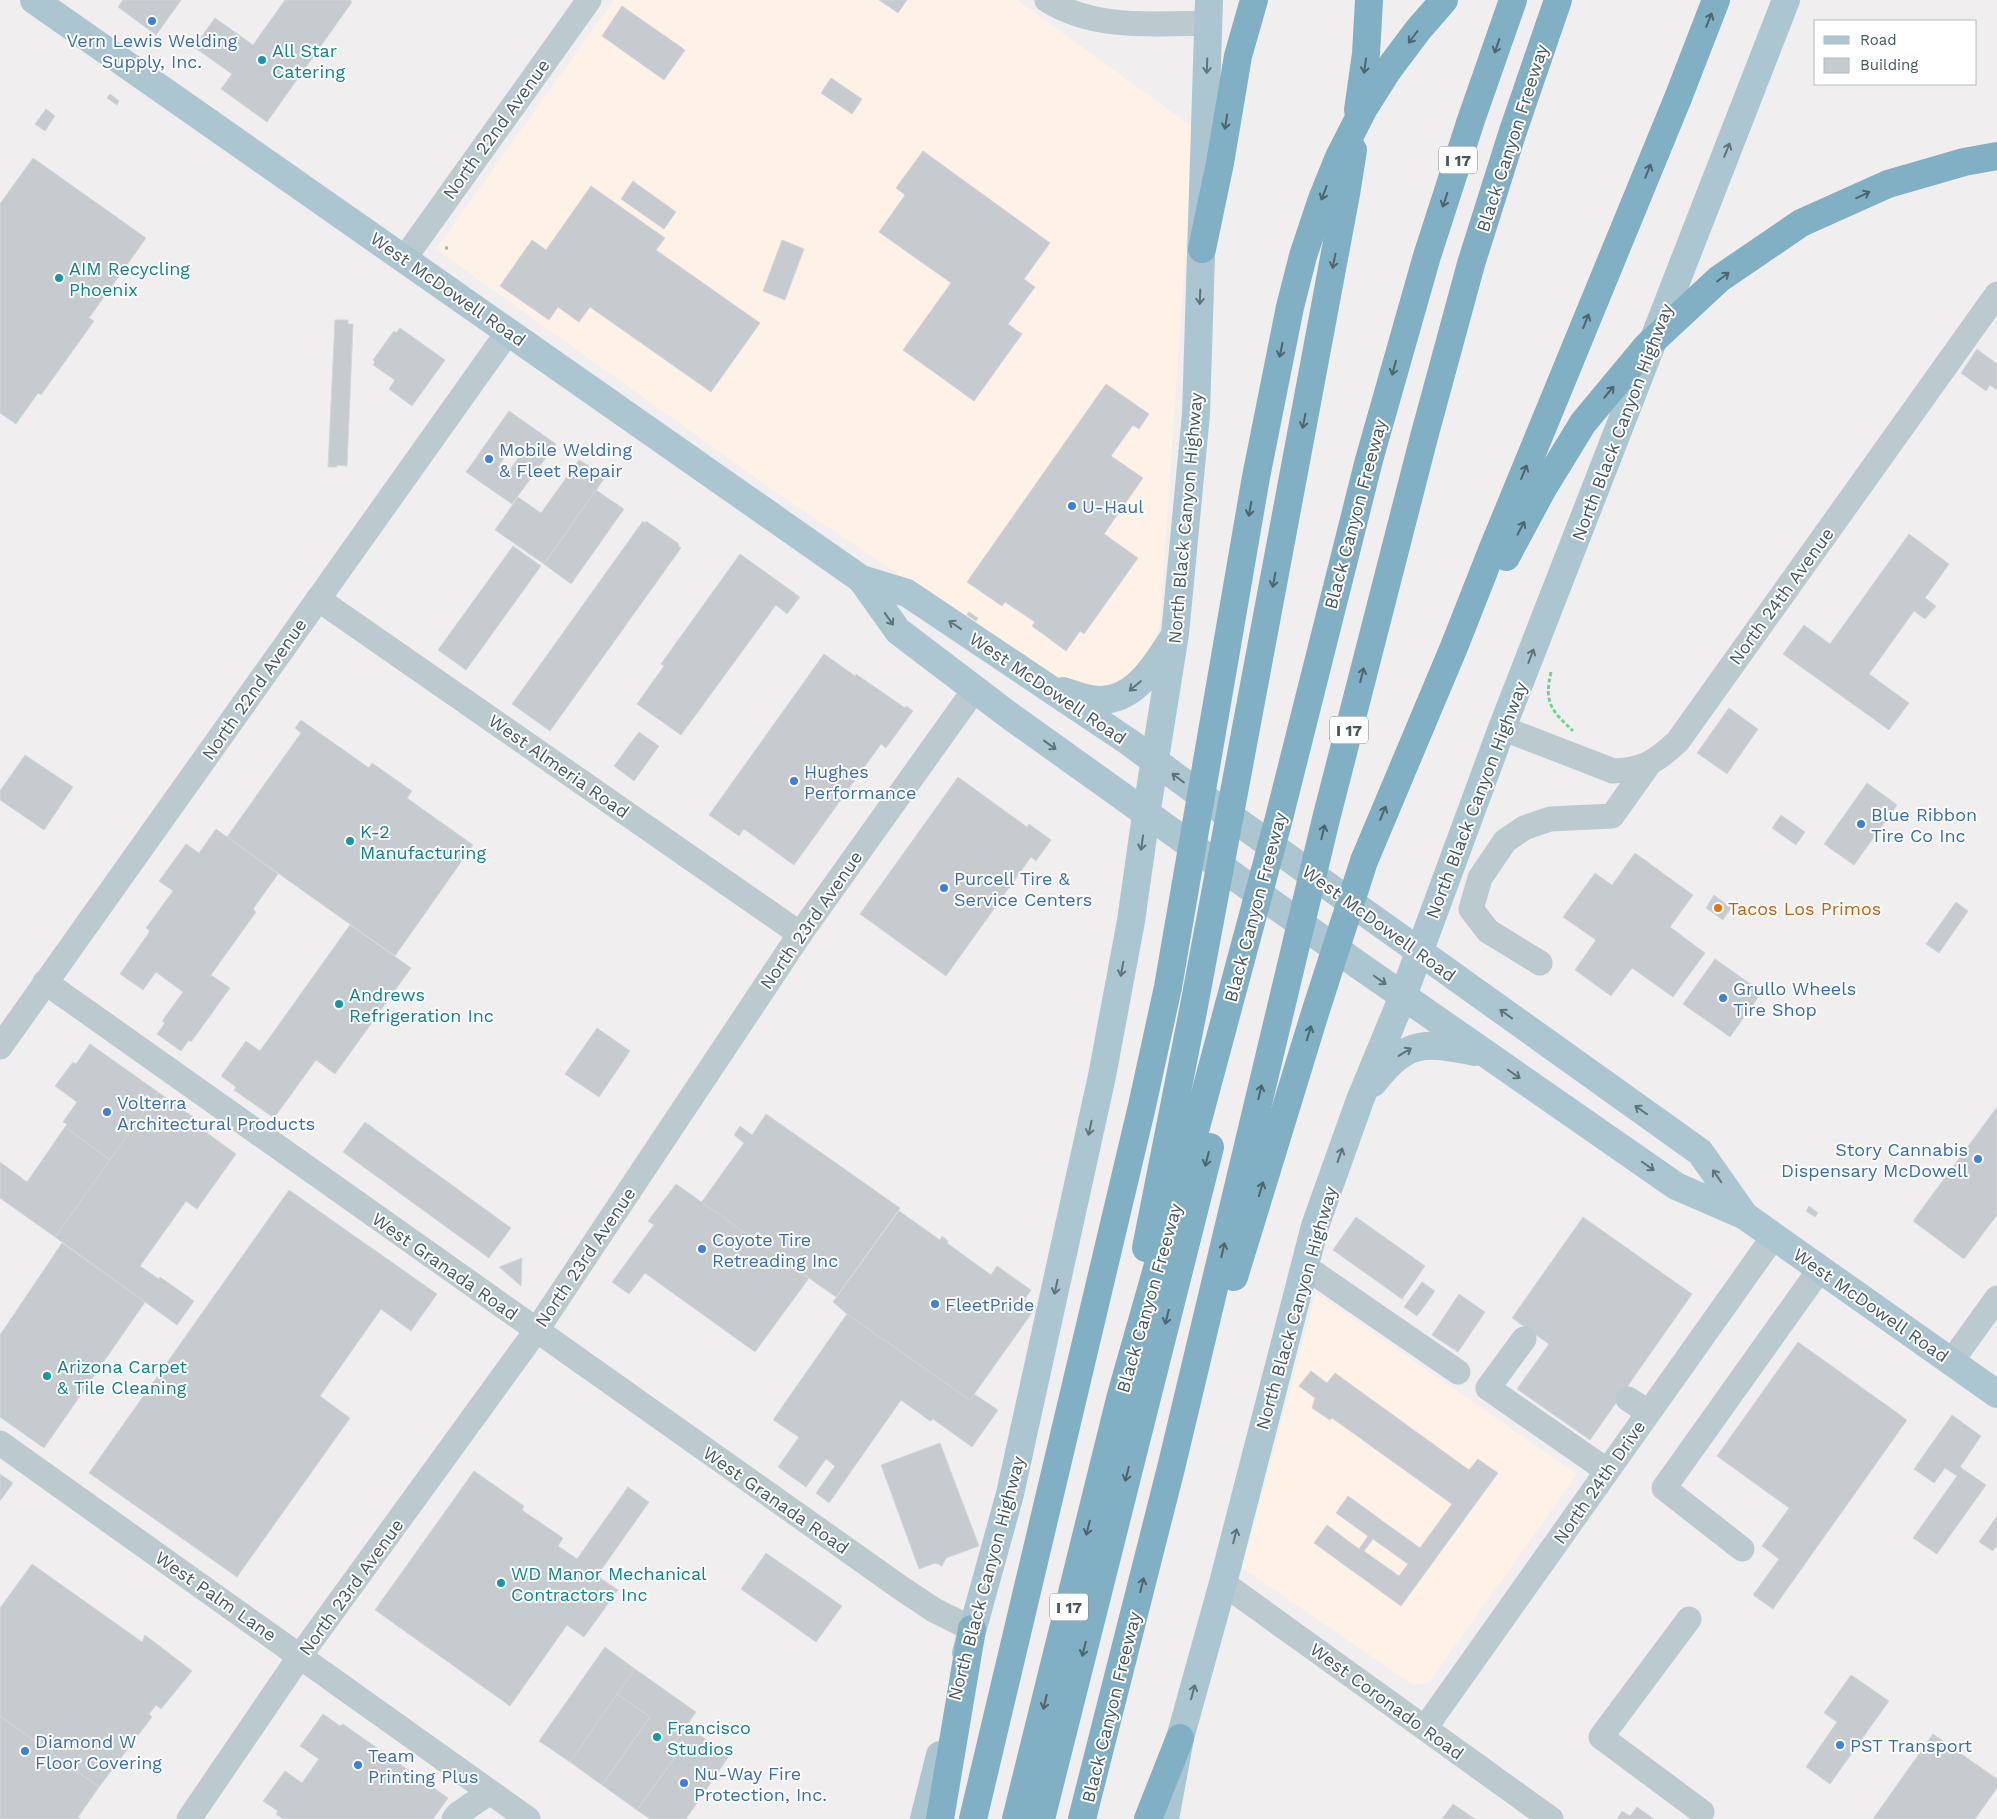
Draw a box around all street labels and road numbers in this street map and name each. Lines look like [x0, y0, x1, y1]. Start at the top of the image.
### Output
street label: Black Canyon Freeway [1472, 41, 1552, 234]
street label: North 22nd Avenue [438, 55, 554, 203]
road number: I 17 [1439, 146, 1477, 174]
street label: West McDowell Road [366, 227, 530, 351]
street label: North Black Canyon Highway [1567, 300, 1677, 543]
street label: North Black Canyon Highway [1164, 391, 1207, 645]
street label: Black Canyon Freeway [1320, 416, 1391, 611]
street label: North 24th Avenue [1724, 523, 1838, 669]
street label: North 22nd Avenue [197, 614, 311, 764]
street label: West McDowell Road [966, 628, 1130, 748]
street label: North Black Canyon Highway [1421, 678, 1531, 921]
street label: West Almeria Road [485, 710, 633, 822]
road number: I 17 [1330, 716, 1368, 744]
street label: Black Canyon Freeway [1220, 809, 1291, 1004]
street label: North 23rd Avenue [755, 847, 867, 993]
street label: West McDowell Road [1298, 860, 1460, 986]
street label: North 23rd Avenue [530, 1183, 640, 1331]
street label: North Black Canyon Highway [1251, 1183, 1341, 1432]
street label: Black Canyon Freeway [1112, 1200, 1186, 1395]
street label: West Granada Road [368, 1208, 522, 1324]
street label: West McDowell Road [1789, 1243, 1953, 1367]
street label: North 24th Drive [1549, 1416, 1649, 1548]
street label: West Granada Road [699, 1442, 853, 1558]
street label: North Black Canyon Highway [943, 1453, 1029, 1702]
street label: North 23rd Avenue [294, 1515, 408, 1659]
street label: West Palm Lane [152, 1546, 280, 1646]
road number: I 17 [1050, 1594, 1088, 1620]
street label: Black Canyon Freeway [1077, 1609, 1145, 1805]
street label: West Coronado Road [1306, 1638, 1468, 1764]

